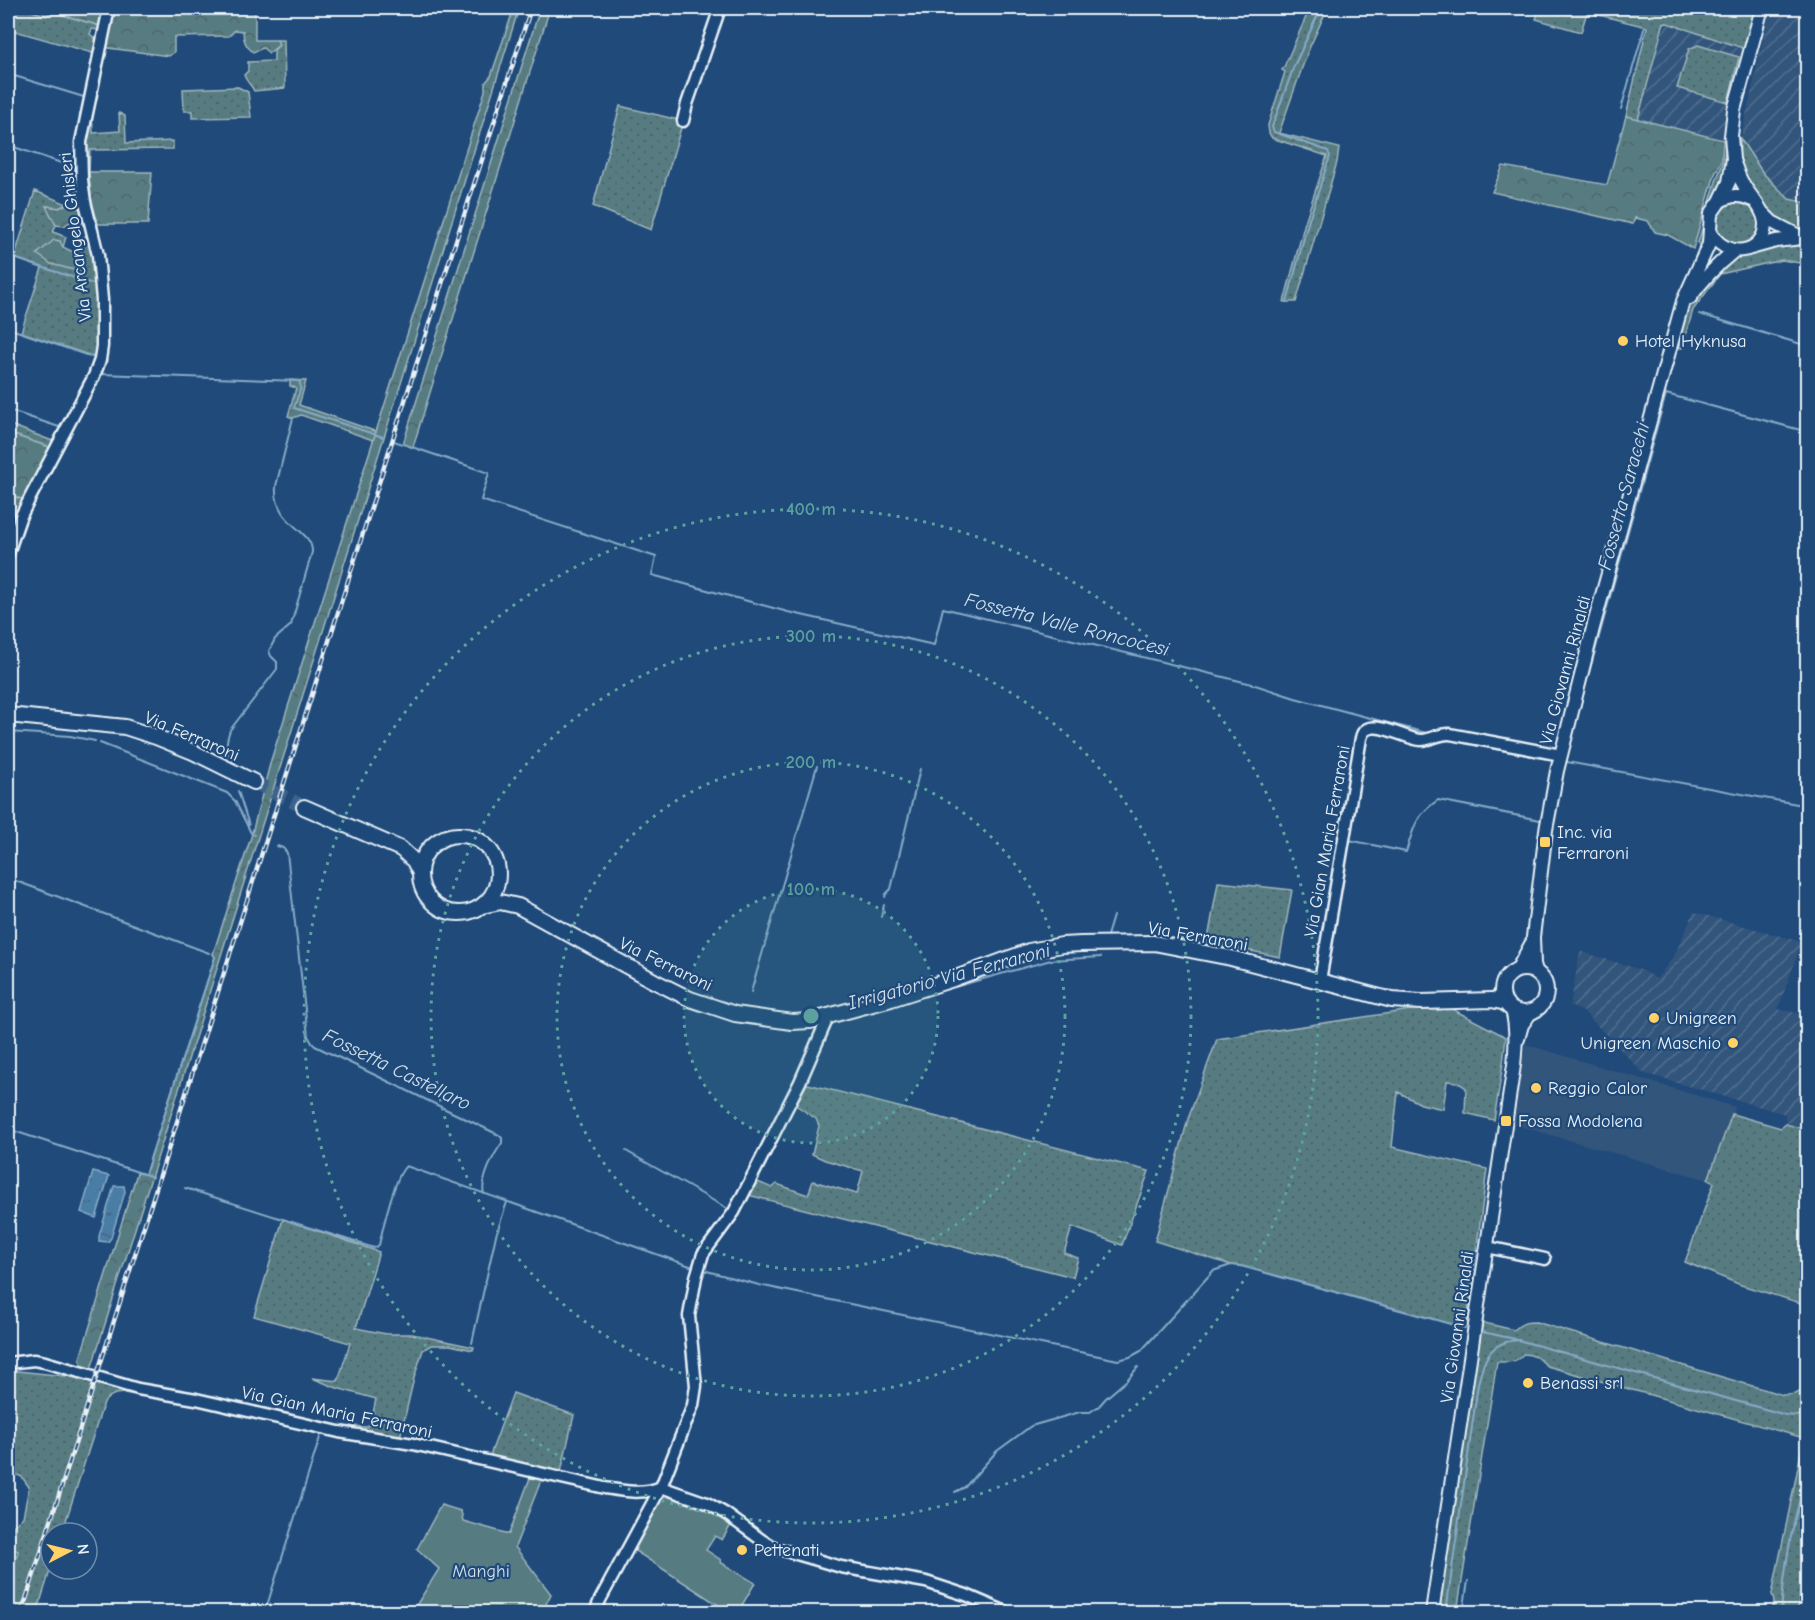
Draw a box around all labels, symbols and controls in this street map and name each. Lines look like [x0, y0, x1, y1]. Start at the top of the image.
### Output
street label: Via Arcangelo Ghisleri [55, 151, 96, 323]
place label: Hotel Hyknusa [1635, 331, 1747, 352]
marker: Hotel Hyknusa [1616, 334, 1630, 348]
water label: Fossetta Saracchi [1593, 420, 1654, 572]
text: 400 m [786, 499, 836, 520]
water label: Fossetta Valle Roncocesi [962, 588, 1172, 661]
street label: Via Giovanni Rinaldi [1535, 593, 1595, 747]
text: 300 m [786, 626, 836, 647]
street label: Via Ferraroni [141, 707, 242, 766]
street label: Via Gian Maria Ferraroni [1300, 744, 1355, 939]
text: 200 m [786, 752, 836, 773]
place label: Inc. via Ferraroni [1557, 822, 1629, 864]
marker: Inc. via Ferraroni [1538, 835, 1552, 849]
text: 100 m [787, 879, 835, 900]
street label: Via Ferraroni [1146, 917, 1250, 956]
street label: Via Ferraroni [616, 933, 716, 996]
water label: Irrigatorio Via Ferraroni [845, 938, 1053, 1015]
centre of rings [801, 1006, 821, 1026]
place label: Unigreen [1666, 1008, 1737, 1029]
marker: Unigreen [1647, 1011, 1661, 1025]
water label: Fossetta Castellaro [319, 1024, 475, 1115]
place label: Unigreen Maschio [1580, 1033, 1721, 1054]
marker: Unigreen Maschio [1726, 1036, 1740, 1050]
place label: Reggio Calor [1548, 1078, 1648, 1099]
marker: Reggio Calor [1529, 1081, 1543, 1095]
place label: Fossa Modolena [1518, 1111, 1643, 1132]
marker: Fossa Modolena [1499, 1114, 1513, 1128]
street label: Via Giovanni Rinaldi [1436, 1250, 1479, 1404]
place label: Benassi srl [1540, 1373, 1623, 1394]
marker: Benassi srl [1521, 1376, 1535, 1390]
street label: Via Gian Maria Ferraroni [240, 1382, 434, 1443]
north arrow [39, 1521, 99, 1581]
place label: Pettenati [754, 1540, 820, 1561]
text: N [73, 1543, 92, 1556]
marker: Pettenati [735, 1543, 749, 1557]
park label: Manghi [452, 1561, 510, 1582]

